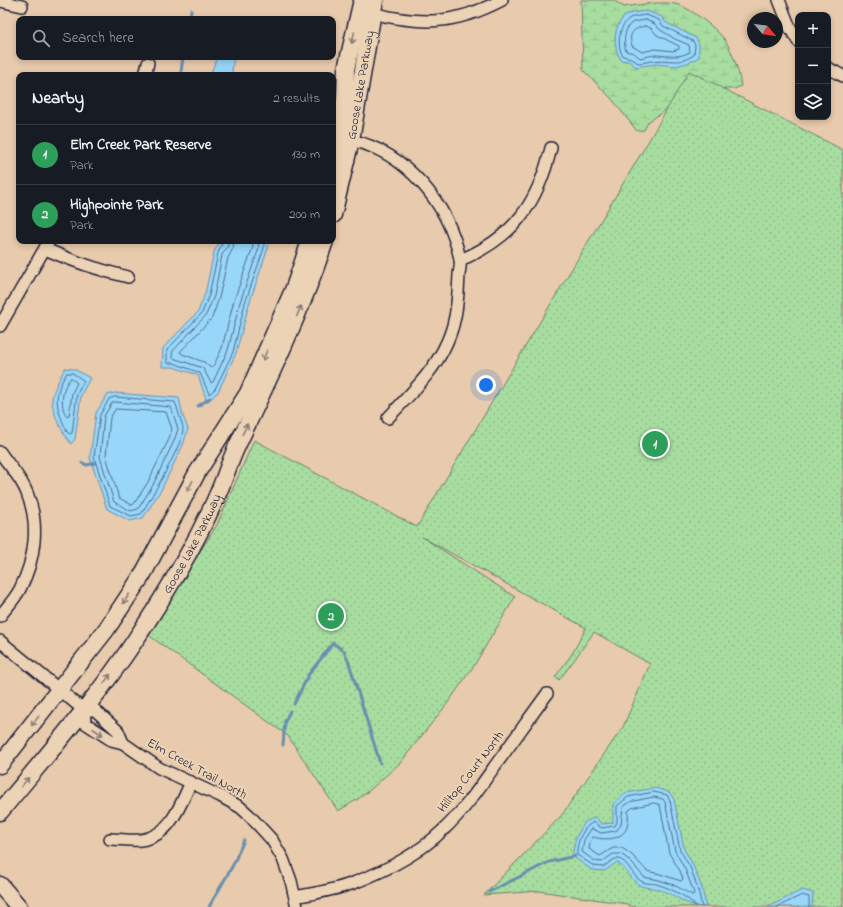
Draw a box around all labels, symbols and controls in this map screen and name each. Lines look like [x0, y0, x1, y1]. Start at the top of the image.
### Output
north arrow [747, 12, 783, 48]
map controls [795, 12, 831, 120]
button: + [795, 12, 831, 48]
search box [16, 16, 336, 60]
icon: search [30, 27, 52, 49]
text: Search here [62, 27, 134, 49]
street label: Goose Lake Parkway [342, 29, 380, 141]
one-way arrow [348, 31, 356, 44]
button: − [795, 48, 831, 84]
button: layers [795, 84, 831, 120]
text: Nearby [32, 86, 84, 111]
text: 2 results [273, 89, 320, 108]
text: Elm Creek Park Reserve [70, 134, 211, 156]
text: 1 [43, 145, 47, 164]
text: 130 m [292, 145, 320, 164]
text: Park [70, 156, 94, 175]
text: Highpointe Park [70, 194, 163, 216]
text: 2 [42, 205, 48, 224]
text: 200 m [289, 205, 320, 224]
text: Park [70, 216, 94, 235]
one-way arrow [296, 305, 303, 317]
one-way arrow [261, 349, 268, 361]
your location [476, 375, 496, 395]
one-way arrow [242, 423, 249, 435]
pin: 1 [642, 429, 668, 459]
one-way arrow [186, 480, 194, 492]
street label: Goose Lake Parkway [158, 491, 227, 597]
one-way arrow [122, 593, 130, 604]
pin: 2 [318, 601, 344, 631]
one-way arrow [103, 673, 111, 684]
one-way arrow [31, 715, 40, 726]
street label: Hilltop Court North [433, 727, 509, 817]
one-way arrow [92, 728, 104, 736]
street label: Elm Creek Trail North [144, 734, 250, 804]
one-way arrow [20, 777, 29, 787]

